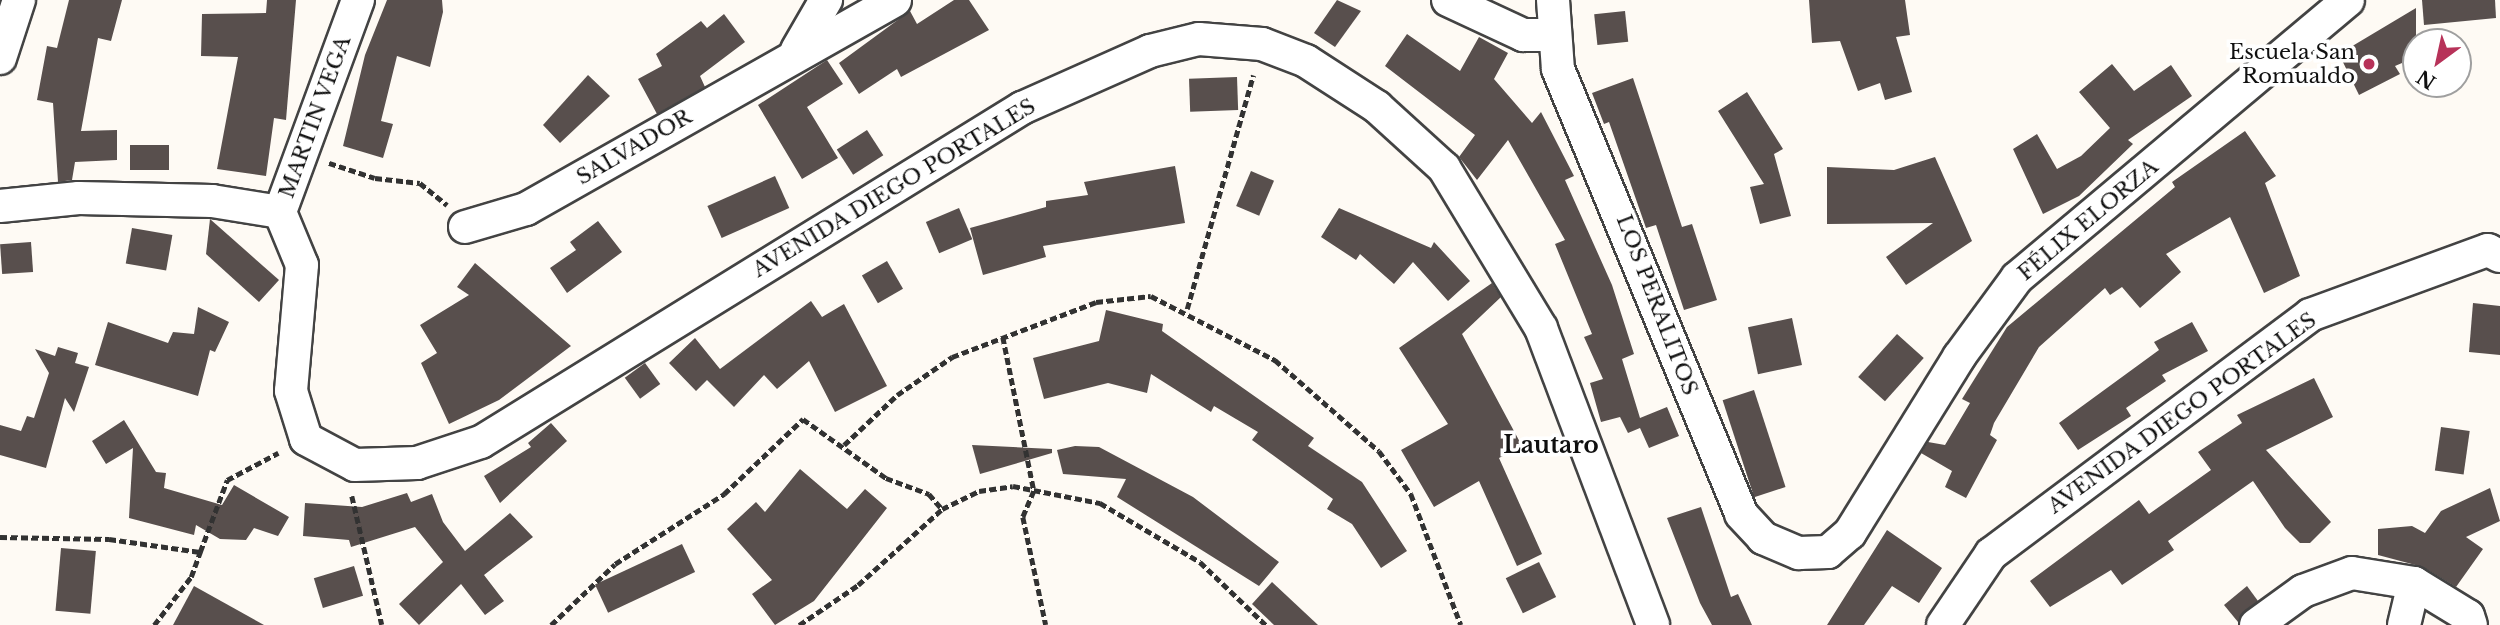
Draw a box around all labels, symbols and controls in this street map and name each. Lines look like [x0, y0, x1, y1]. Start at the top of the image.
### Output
north arrow [2402, 28, 2472, 98]
street label: MARTIN VEGA [274, 32, 356, 202]
place label: Escuela San Romualdo [2229, 39, 2355, 89]
marker: Escuela San Romualdo [2361, 56, 2377, 72]
text: N [2413, 65, 2440, 94]
street label: AVENIDA DIEGO PORTALES [748, 93, 1040, 283]
street label: SALVADOR [572, 104, 696, 190]
street label: FÉLIX ELORZA [2013, 154, 2163, 286]
street label: LOS PERALITOS [1611, 211, 1703, 399]
street label: AVENIDA DIEGO PORTALES [2043, 307, 2321, 519]
district label: Lautaro [1503, 431, 1599, 459]

